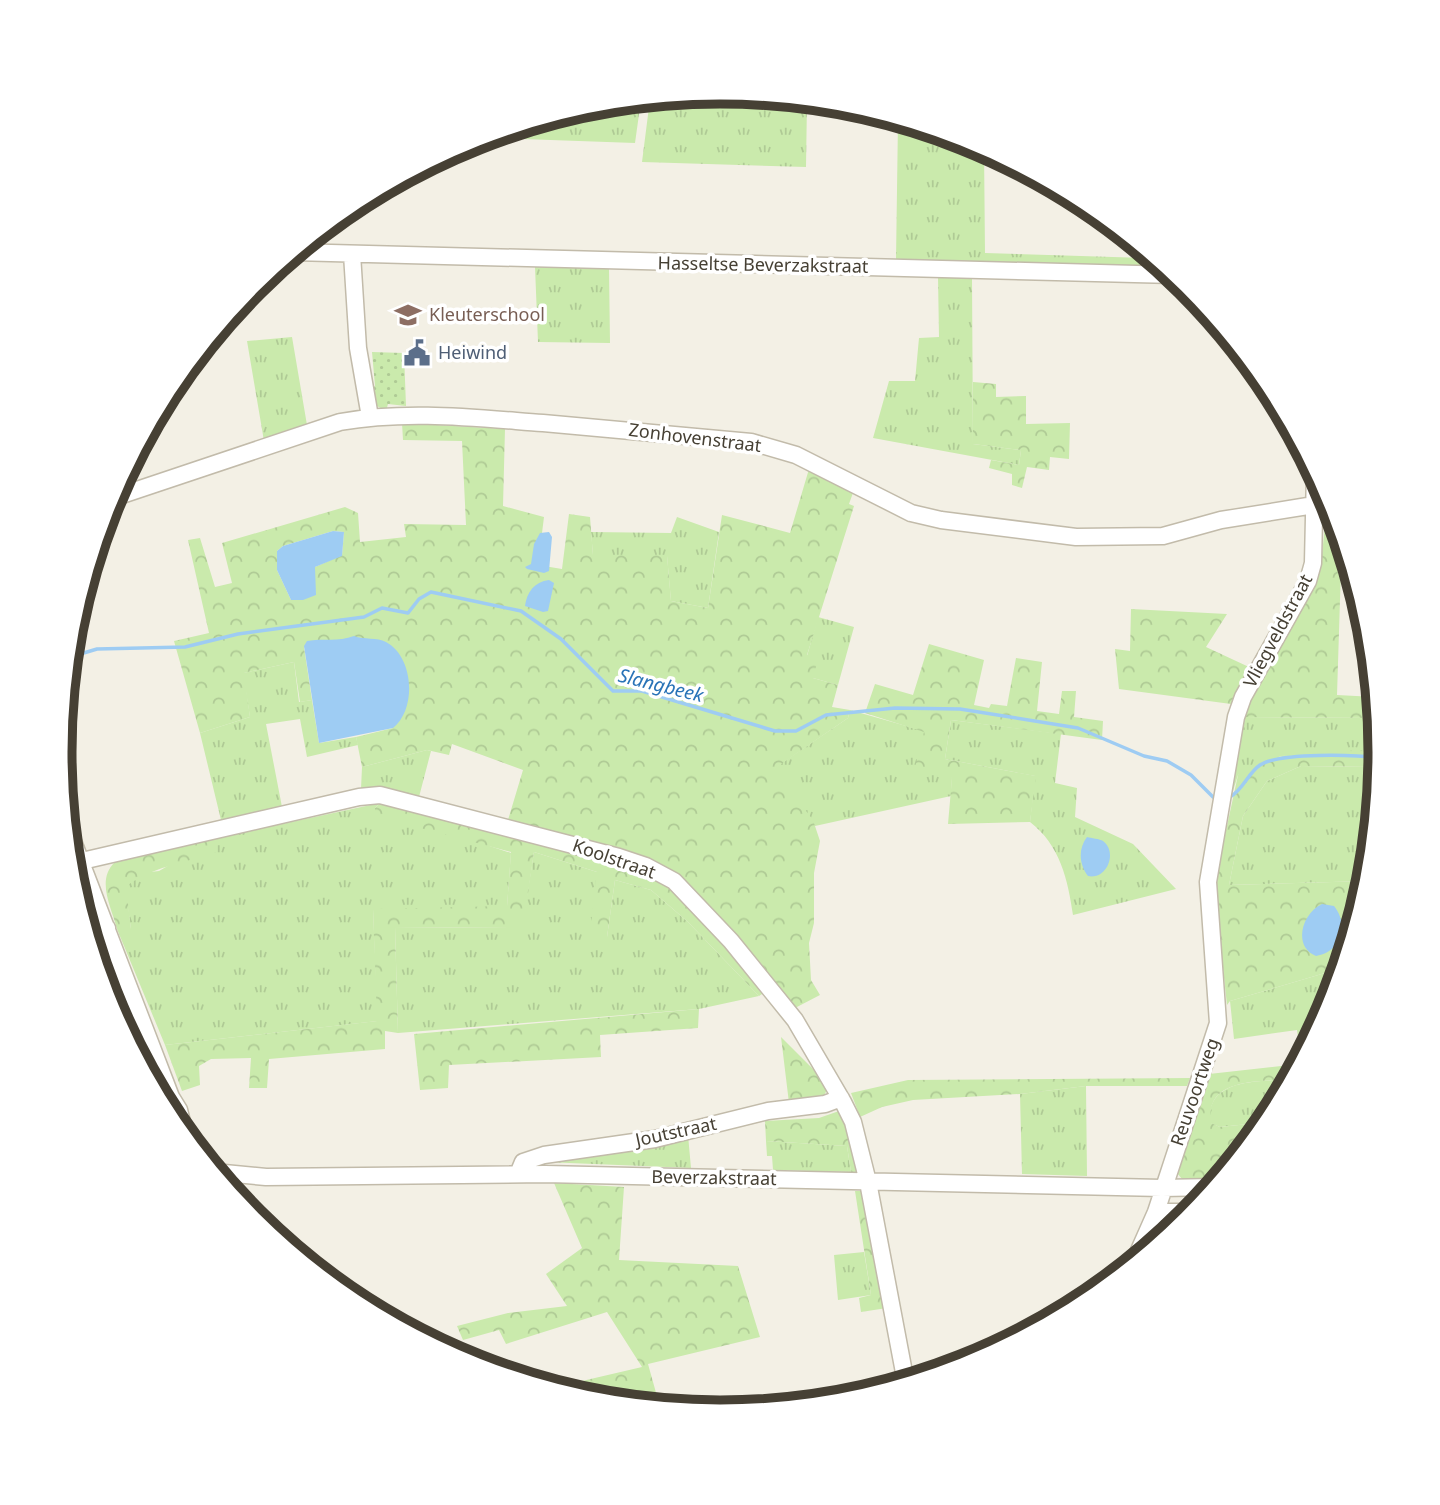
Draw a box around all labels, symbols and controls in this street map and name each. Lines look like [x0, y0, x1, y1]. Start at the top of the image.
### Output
street label: Hasseltse Beverzakstraat [657, 250, 869, 278]
school or university icon: Kleuterschool [393, 300, 423, 330]
place label: Kleuterschool [429, 302, 545, 326]
public building icon: Heiwind [402, 338, 432, 368]
place label: Heiwind [438, 340, 507, 364]
street label: Zonhovenstraat [628, 417, 763, 457]
street label: Vliegveldstraat [1237, 569, 1317, 691]
water label: Slangbeek [616, 662, 707, 708]
street label: Koolstraat [570, 833, 660, 884]
street label: Reuvoortweg [1164, 1034, 1224, 1149]
street label: Joutstraat [631, 1111, 719, 1152]
street label: Beverzakstraat [651, 1164, 777, 1190]

